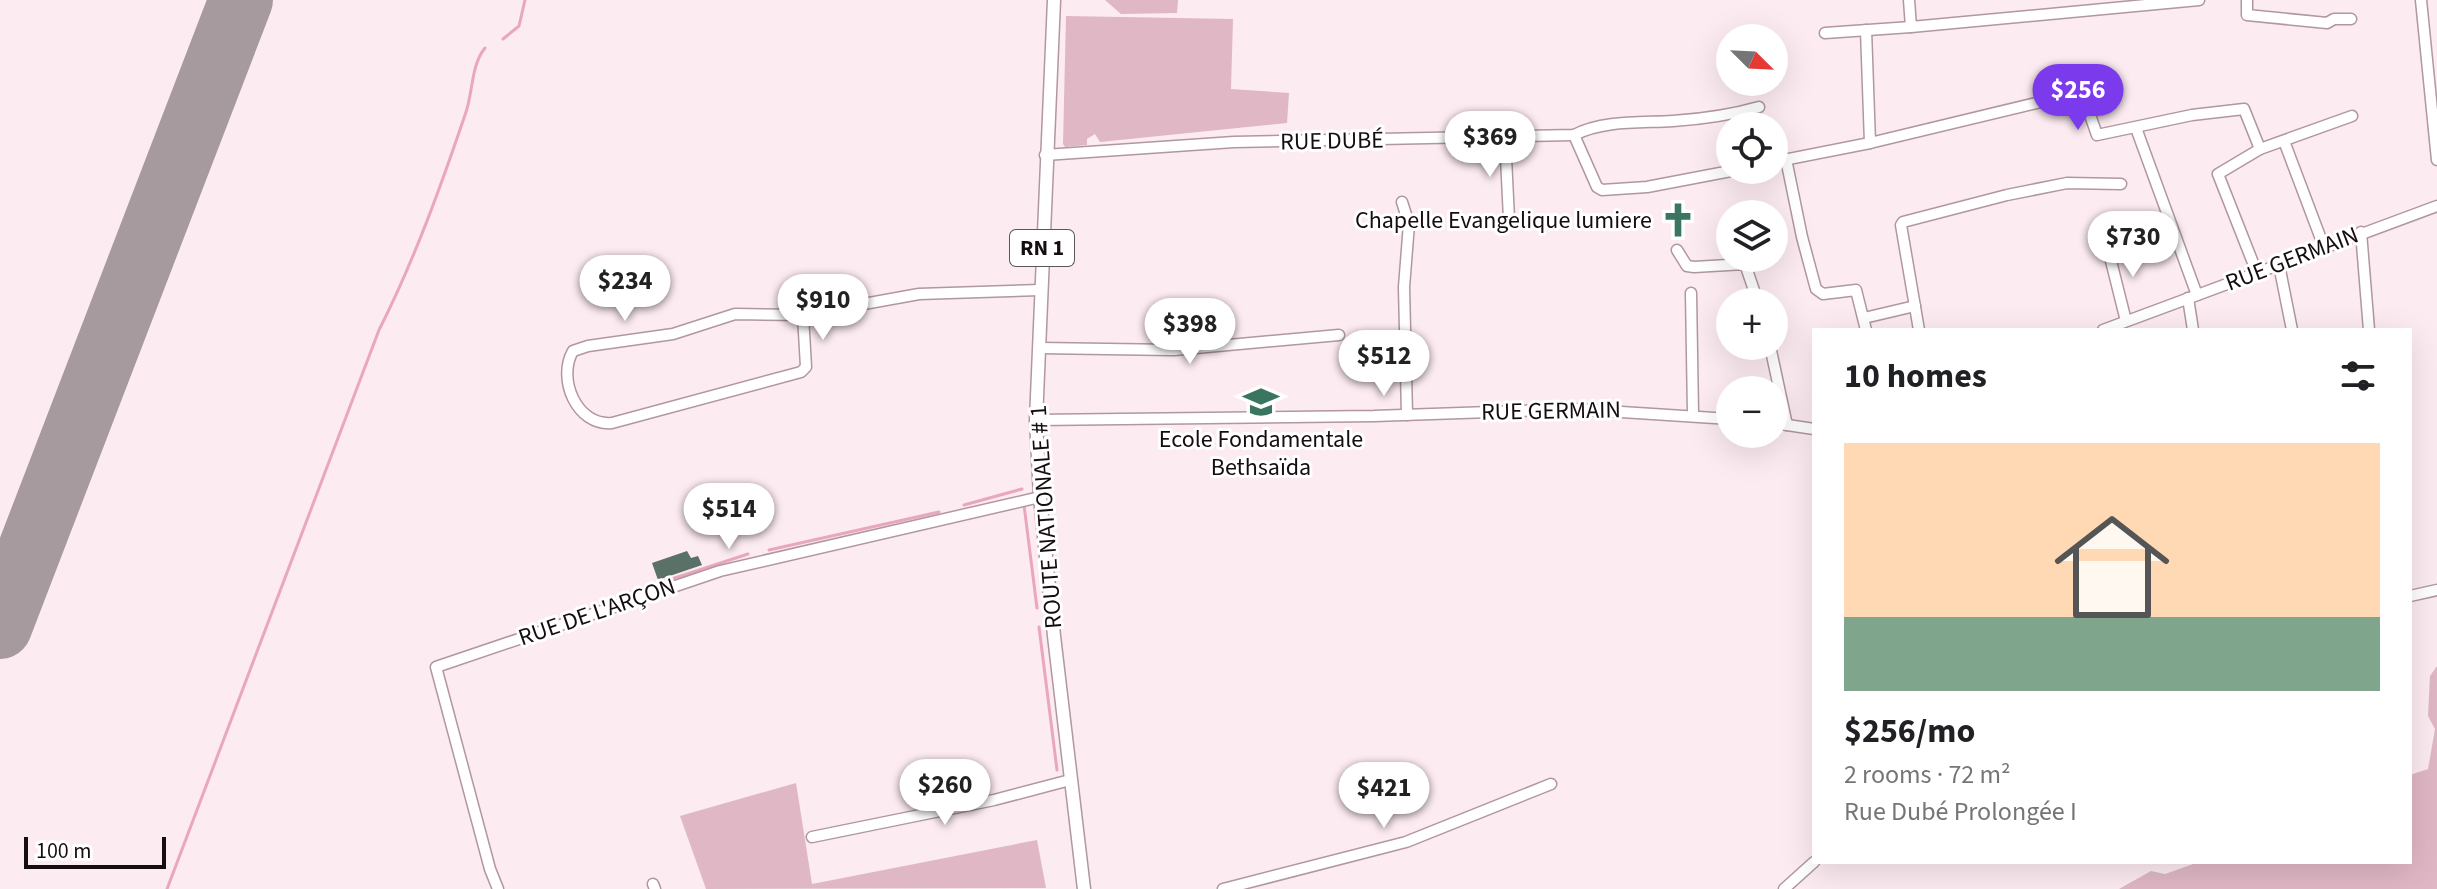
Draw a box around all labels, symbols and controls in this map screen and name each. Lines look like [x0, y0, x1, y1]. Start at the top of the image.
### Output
north arrow [1716, 24, 1788, 96]
map controls [1716, 24, 1788, 448]
pin: $256 [2031, 64, 2125, 132]
text: $256 [2051, 71, 2105, 108]
pin: $369 [1443, 111, 1537, 179]
button: locate [1716, 112, 1788, 184]
text: $369 [1463, 118, 1517, 155]
street label: RUE DUBÉ [1280, 123, 1384, 159]
button: layers [1716, 200, 1788, 272]
church icon: Chapelle Evangelique lumiere [1659, 201, 1697, 239]
place label: Chapelle Evangelique lumiere [1355, 203, 1652, 238]
pin: $730 [2086, 211, 2180, 279]
text: $730 [2106, 218, 2160, 255]
street label: RUE GERMAIN [2220, 218, 2364, 300]
road number: RN 1 [1010, 230, 1074, 266]
pin: $234 [578, 255, 672, 323]
text: $234 [598, 262, 652, 299]
pin: $910 [776, 274, 870, 342]
text: $910 [796, 281, 850, 318]
button: + [1716, 288, 1788, 360]
pin: $398 [1143, 298, 1237, 366]
text: $398 [1163, 305, 1217, 342]
pin: $512 [1337, 330, 1431, 398]
text: $512 [1357, 337, 1411, 374]
text: 10 homes [1844, 352, 1987, 401]
icon: filters [2336, 354, 2380, 398]
button: − [1716, 376, 1788, 448]
school or university icon: Ecole Fondamentale Bethsaïda [1242, 383, 1280, 421]
street label: RUE GERMAIN [1481, 392, 1621, 430]
street label: ROUTE NATIONALE # 1 [1021, 404, 1071, 630]
place label: Ecole Fondamentale Bethsaïda [1159, 422, 1363, 485]
pin: $514 [682, 483, 776, 551]
text: $514 [702, 490, 756, 527]
icon: home [2040, 495, 2184, 639]
street label: RUE DE L'ARÇON [514, 569, 680, 655]
text: $256/mo [1844, 707, 1975, 756]
text: 2 rooms · 72 m² [1844, 756, 2011, 793]
pin: $260 [898, 759, 992, 827]
pin: $421 [1337, 762, 1431, 830]
text: $260 [918, 766, 972, 803]
text: $421 [1357, 769, 1411, 806]
text: Rue Dubé Prolongée I [1844, 793, 2077, 830]
scale bar [24, 833, 166, 869]
text: 100 m [36, 835, 91, 867]

